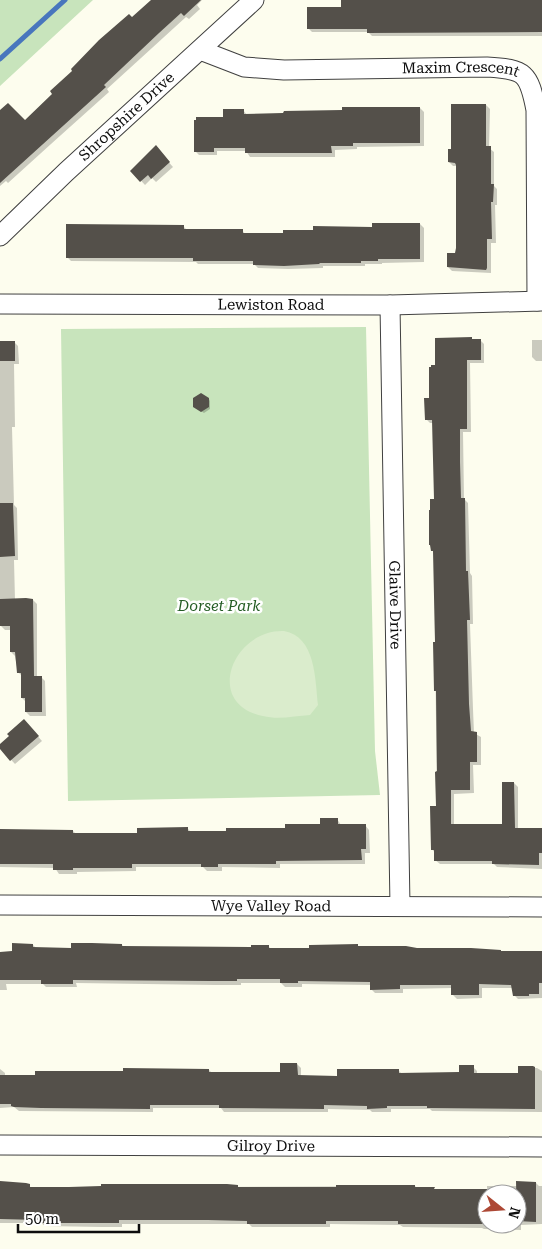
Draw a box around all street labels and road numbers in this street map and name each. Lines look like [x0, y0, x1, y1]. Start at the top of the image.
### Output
street label: Maxim Crescent [402, 58, 523, 81]
street label: Shropshire Drive [75, 68, 178, 165]
street label: Lewiston Road [218, 296, 325, 314]
street label: Glaive Drive [385, 560, 405, 650]
street label: Wye Valley Road [211, 897, 331, 915]
street label: Gilroy Drive [227, 1137, 315, 1155]

